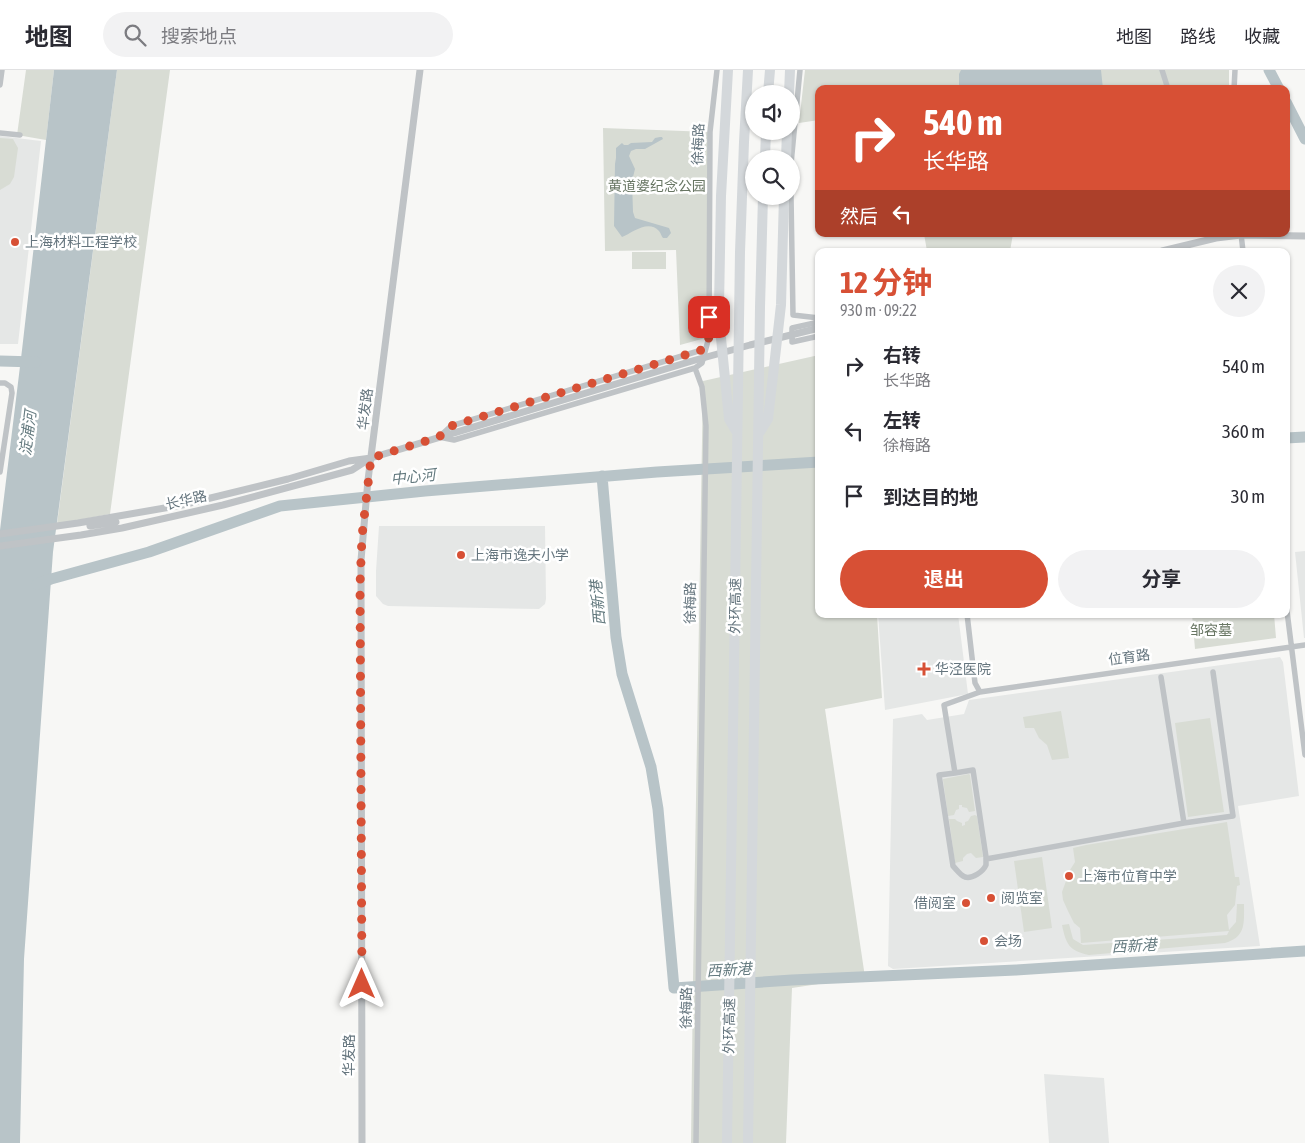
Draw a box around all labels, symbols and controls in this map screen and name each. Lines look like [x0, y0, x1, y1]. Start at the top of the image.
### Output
search box [103, 12, 453, 57]
icon: search [121, 21, 149, 49]
text: 地图 [25, 23, 73, 50]
text: 搜索地点 [161, 25, 237, 47]
text: 地图 [1116, 26, 1152, 47]
text: 路线 [1180, 26, 1216, 47]
text: 收藏 [1244, 26, 1280, 47]
map controls [745, 85, 800, 205]
button: sound [745, 85, 800, 140]
text: 540 m [923, 102, 1002, 142]
icon: right [840, 105, 905, 170]
street label: 徐梅路 [689, 123, 707, 165]
text: 长华路 [923, 148, 989, 174]
button: search [745, 150, 800, 205]
park label: 黄道婆纪念公园 [608, 178, 706, 194]
icon: left [888, 200, 916, 228]
text: 然后 [840, 205, 878, 227]
place label: 上海材料工程学校 [25, 234, 137, 250]
marker: 上海材料工程学校 [9, 236, 21, 248]
text: 12 分钟 [840, 265, 932, 299]
button: close [1213, 265, 1265, 317]
pin [688, 296, 730, 338]
text: 930 m · 09:22 [840, 301, 917, 319]
icon: arrive [695, 303, 723, 331]
text: 右转 [883, 344, 921, 366]
icon: right [840, 352, 868, 380]
text: 540 m [1222, 355, 1265, 377]
text: 长华路 [883, 371, 931, 389]
street label: 华发路 [355, 387, 375, 431]
water label: 淀浦河 [16, 407, 39, 456]
text: 左转 [883, 409, 921, 431]
icon: left [840, 417, 868, 445]
text: 360 m [1222, 420, 1265, 442]
text: 徐梅路 [883, 436, 931, 454]
water label: 中心河 [390, 465, 439, 487]
icon: arrive [840, 482, 868, 510]
text: 30 m [1231, 485, 1265, 507]
text: 到达目的地 [883, 486, 978, 508]
street label: 长华路 [164, 487, 208, 513]
place label: 上海市逸夫小学 [471, 547, 569, 563]
marker: 上海市逸夫小学 [455, 549, 467, 561]
button: 退出 [840, 550, 1048, 608]
button: 分享 [1058, 550, 1265, 608]
water label: 西新港 [587, 578, 608, 626]
street label: 外环高速 [727, 578, 743, 634]
street label: 徐梅路 [682, 582, 698, 624]
park label: 邹容墓 [1190, 622, 1232, 638]
street label: 位育路 [1107, 646, 1151, 668]
place label: 华泾医院 [935, 661, 991, 677]
marker: 华泾医院 [917, 662, 931, 676]
place label: 上海市位育中学 [1079, 868, 1177, 884]
marker: 上海市位育中学 [1063, 870, 1075, 882]
place label: 阅览室 [1001, 890, 1043, 906]
marker: 阅览室 [985, 892, 997, 904]
place label: 借阅室 [914, 895, 956, 911]
marker: 借阅室 [960, 897, 972, 909]
place label: 会场 [994, 933, 1022, 949]
marker: 会场 [978, 935, 990, 947]
water label: 西新港 [1111, 936, 1159, 955]
position arrow [335, 957, 387, 1009]
water label: 西新港 [706, 960, 754, 979]
street label: 徐梅路 [678, 987, 694, 1029]
street label: 外环高速 [721, 998, 737, 1054]
street label: 华发路 [341, 1034, 357, 1076]

